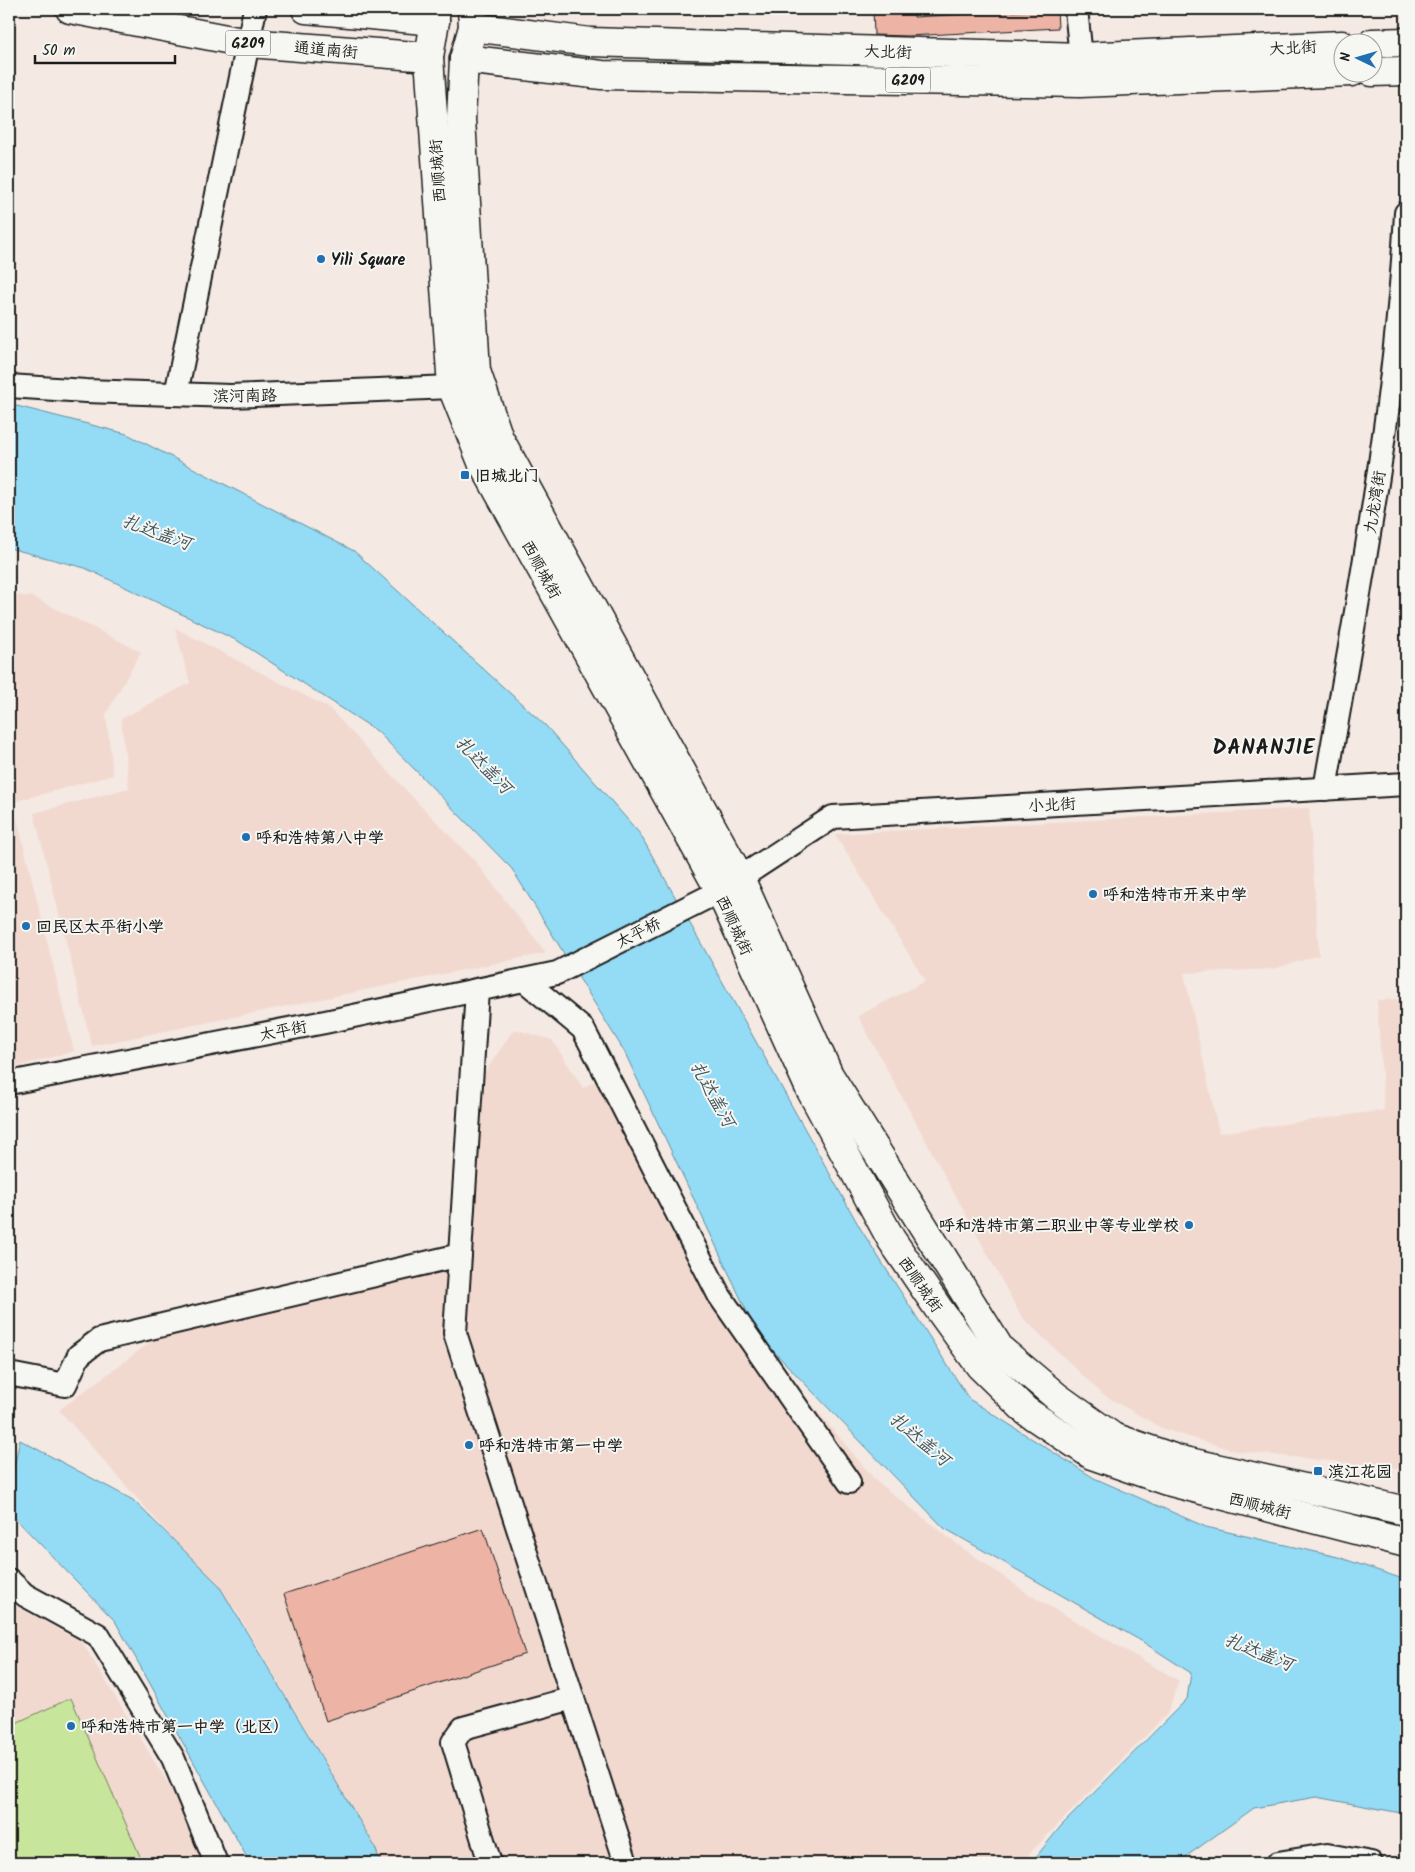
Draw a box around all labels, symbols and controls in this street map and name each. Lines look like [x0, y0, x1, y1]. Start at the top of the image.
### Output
road number: G209 [226, 30, 270, 56]
scale bar [35, 32, 175, 64]
north arrow [1332, 32, 1382, 82]
street label: 通道南街 [293, 35, 359, 66]
street label: 大北街 [1268, 35, 1318, 62]
text: 50 m [42, 39, 76, 63]
street label: 大北街 [864, 39, 912, 66]
text: N [1335, 51, 1357, 62]
road number: G209 [886, 68, 930, 92]
street label: 西顺城街 [424, 138, 453, 204]
place label: Yili Square [331, 248, 406, 273]
marker: Yili Square [315, 253, 327, 265]
street label: 滨河南路 [213, 383, 277, 410]
place label: 旧城北门 [475, 464, 539, 489]
marker: 旧城北门 [459, 469, 471, 481]
street label: 九龙湾街 [1358, 469, 1393, 536]
water label: 扎达盖河 [118, 507, 198, 560]
street label: 西顺城街 [514, 536, 567, 604]
water label: 扎达盖河 [447, 730, 520, 804]
district label: DANANJIE [1212, 732, 1316, 765]
street label: 小北街 [1027, 792, 1077, 819]
place label: 呼和浩特第八中学 [256, 826, 384, 851]
marker: 呼和浩特第八中学 [240, 831, 252, 843]
place label: 呼和浩特市开来中学 [1103, 883, 1247, 908]
marker: 呼和浩特市开来中学 [1087, 888, 1099, 900]
street label: 西顺城街 [709, 891, 758, 960]
street label: 太平桥 [612, 911, 666, 955]
place label: 回民区太平街小学 [36, 915, 164, 940]
marker: 回民区太平街小学 [20, 920, 32, 932]
street label: 太平街 [257, 1015, 309, 1048]
water label: 扎达盖河 [682, 1056, 743, 1136]
place label: 呼和浩特市第二职业中等专业学校 [939, 1214, 1179, 1239]
marker: 呼和浩特市第二职业中等专业学校 [1183, 1219, 1195, 1231]
street label: 西顺城街 [891, 1251, 948, 1318]
water label: 扎达盖河 [882, 1406, 958, 1476]
place label: 呼和浩特市第一中学 [479, 1434, 623, 1459]
marker: 呼和浩特市第一中学 [463, 1439, 475, 1451]
place label: 滨江花园 [1328, 1460, 1392, 1485]
marker: 滨江花园 [1312, 1465, 1324, 1477]
street label: 西顺城街 [1226, 1487, 1294, 1526]
water label: 扎达盖河 [1220, 1626, 1300, 1681]
place label: 呼和浩特市第一中学（北区） [81, 1715, 289, 1740]
marker: 呼和浩特市第一中学（北区） [65, 1720, 77, 1732]

